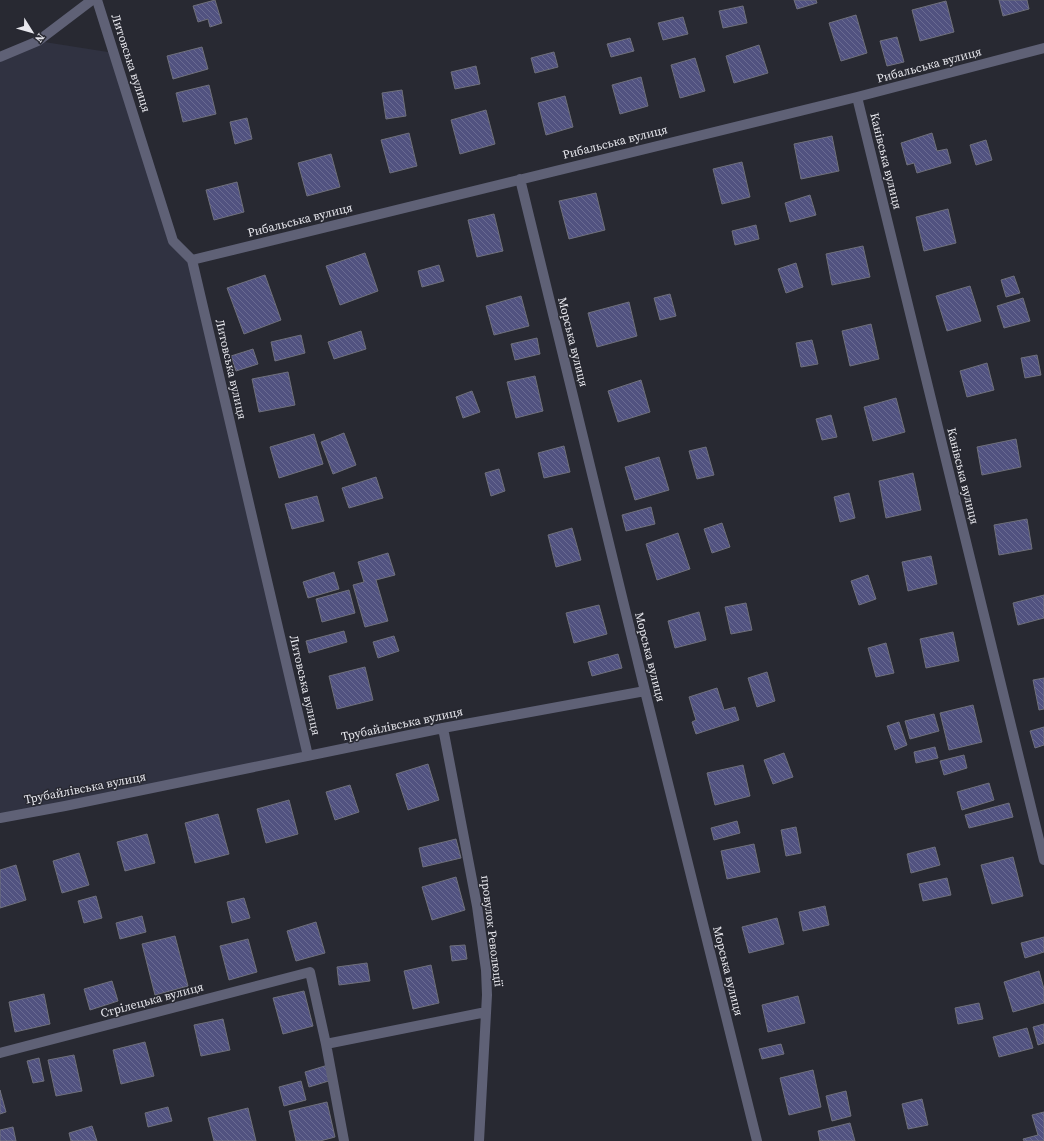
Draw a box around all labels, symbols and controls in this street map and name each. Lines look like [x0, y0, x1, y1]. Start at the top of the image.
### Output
north arrow [12, 12, 52, 52]
street label: Литовська вулиця [108, 12, 154, 114]
text: N [31, 30, 48, 45]
street label: Рибальська вулиця [875, 43, 983, 87]
street label: Канівська вулиця [866, 111, 906, 211]
street label: Рибальська вулиця [561, 121, 669, 163]
street label: Рибальська вулиця [246, 199, 354, 241]
street label: Морська вулиця [554, 296, 592, 388]
street label: Литовська вулиця [212, 317, 250, 421]
street label: Канівська вулиця [943, 426, 983, 526]
street label: Морська вулиця [631, 611, 669, 703]
street label: Литовська вулиця [286, 633, 324, 737]
street label: Трубайлівська вулиця [340, 703, 464, 745]
street label: Трубайлівська вулиця [23, 768, 147, 808]
street label: провулок Революції [477, 874, 507, 988]
street label: Морська вулиця [709, 925, 747, 1017]
street label: Стрілецька вулиця [99, 979, 205, 1021]

